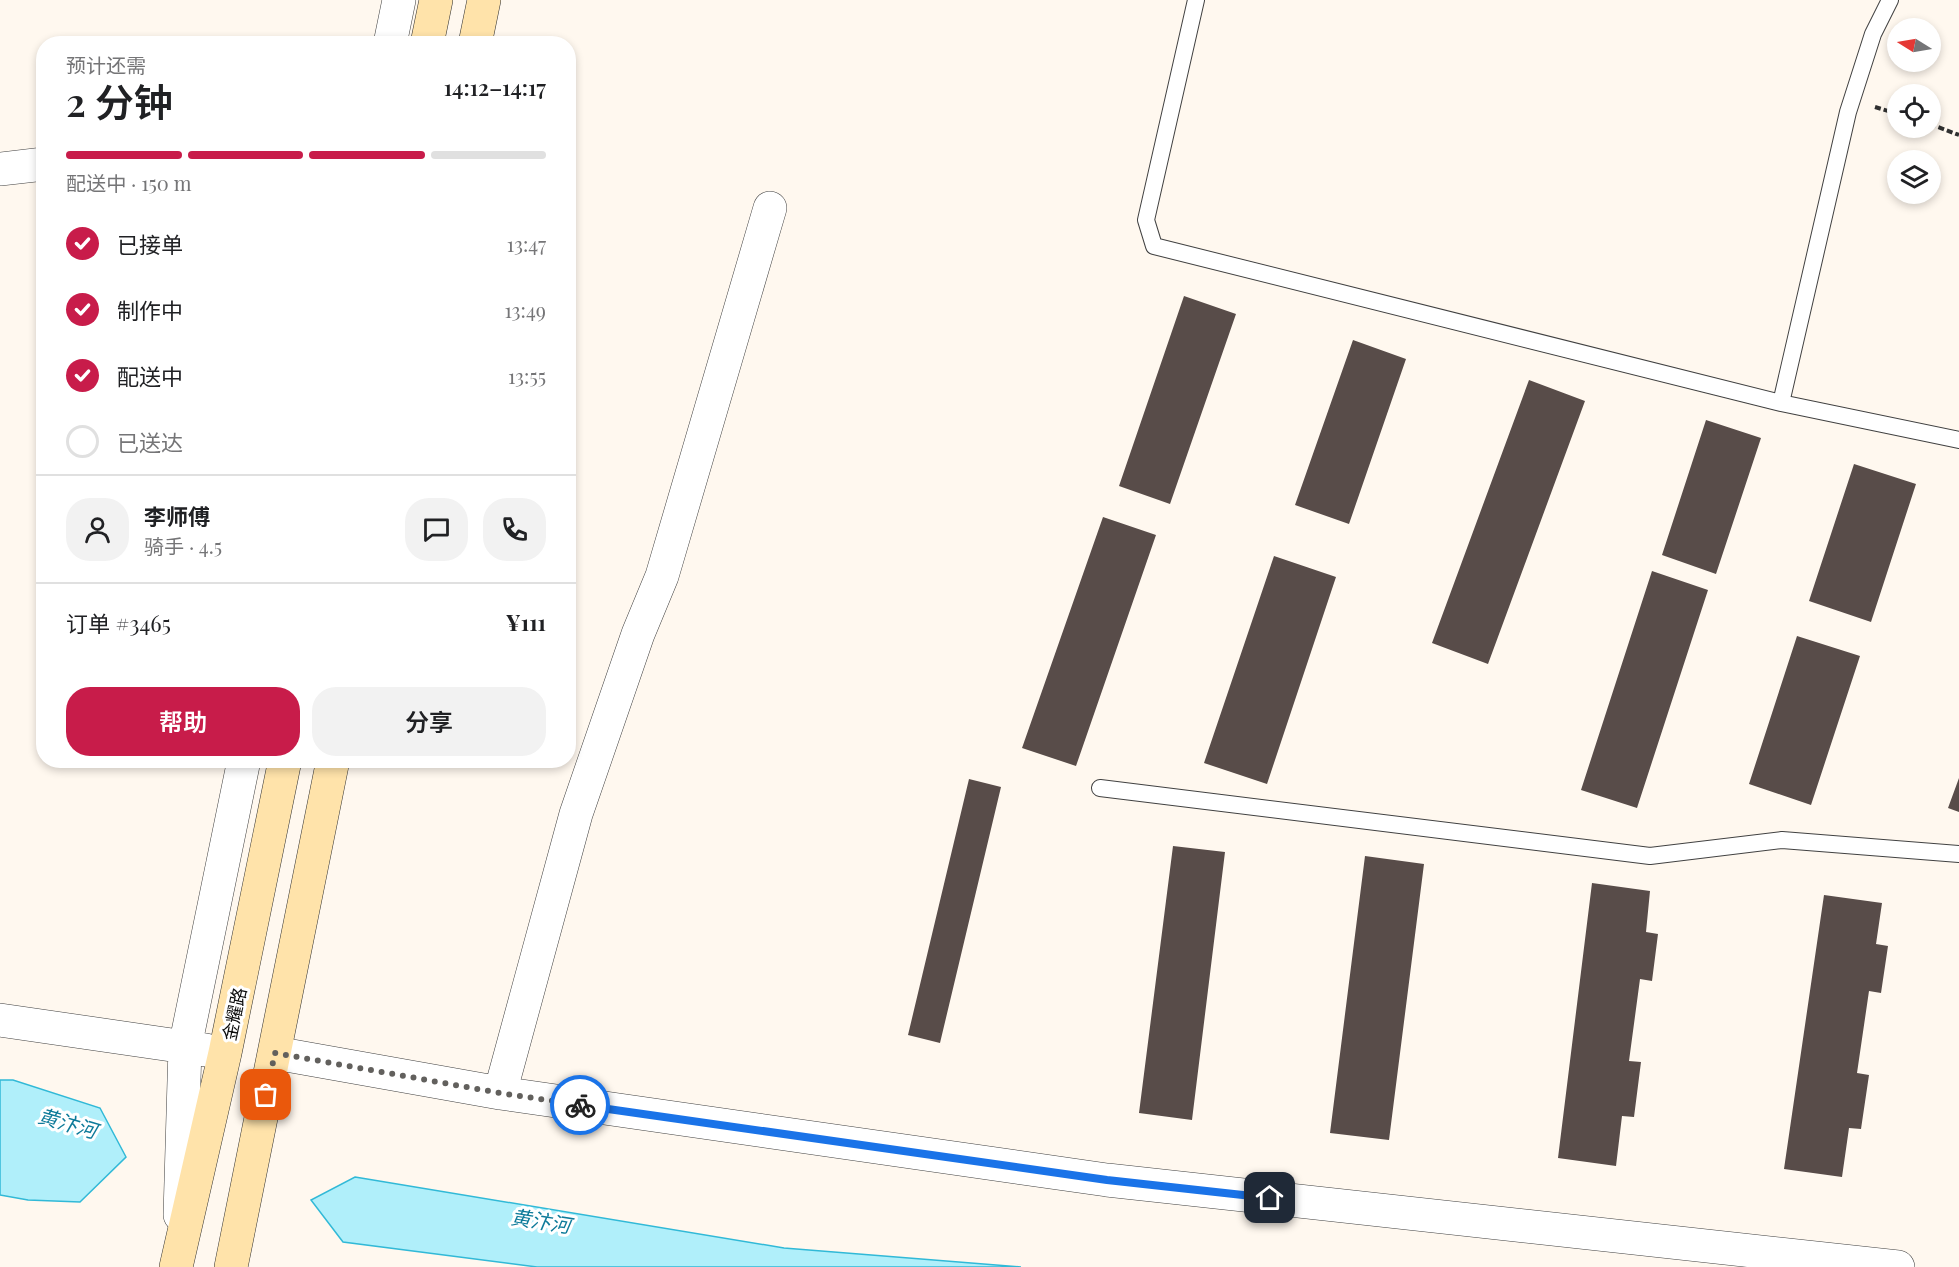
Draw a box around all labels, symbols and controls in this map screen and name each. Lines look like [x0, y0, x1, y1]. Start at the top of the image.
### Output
north arrow [1887, 18, 1941, 72]
map controls [1887, 18, 1941, 204]
text: 预计还需 [66, 51, 146, 78]
text: 14:12–14:17 [444, 72, 546, 102]
text: 2 分钟 [66, 75, 173, 127]
button: locate [1887, 84, 1941, 138]
button: layers [1887, 150, 1941, 204]
text: 配送中 · 150 m [66, 169, 191, 196]
icon: check [66, 227, 99, 260]
text: 已接单 [117, 229, 183, 259]
text: 13:47 [507, 230, 546, 257]
icon: check [66, 293, 99, 326]
text: 制作中 [117, 295, 183, 325]
text: 13:49 [505, 296, 546, 323]
icon: check [66, 359, 99, 392]
text: 配送中 [117, 361, 183, 391]
text: 13:55 [508, 362, 546, 389]
text: 已送达 [117, 427, 183, 457]
button: person [66, 498, 129, 561]
button: chat [405, 498, 468, 561]
button: phone [483, 498, 546, 561]
text: 李师傅 [144, 501, 210, 531]
text: 骑手 · 4.5 [144, 532, 222, 559]
text: ¥111 [506, 607, 546, 637]
text: 订单 #3465 [66, 608, 171, 638]
button: 帮助 [66, 687, 300, 756]
button: 分享 [312, 687, 546, 756]
street label: 金耀路 [217, 985, 251, 1043]
pin [240, 1069, 291, 1120]
courier [550, 1075, 610, 1135]
icon: bag [249, 1078, 282, 1111]
icon: bike [564, 1089, 597, 1122]
water label: 黄汴河 [35, 1101, 104, 1144]
pin [1244, 1172, 1295, 1223]
icon: home [1253, 1181, 1286, 1214]
water label: 黄汴河 [509, 1202, 577, 1239]

